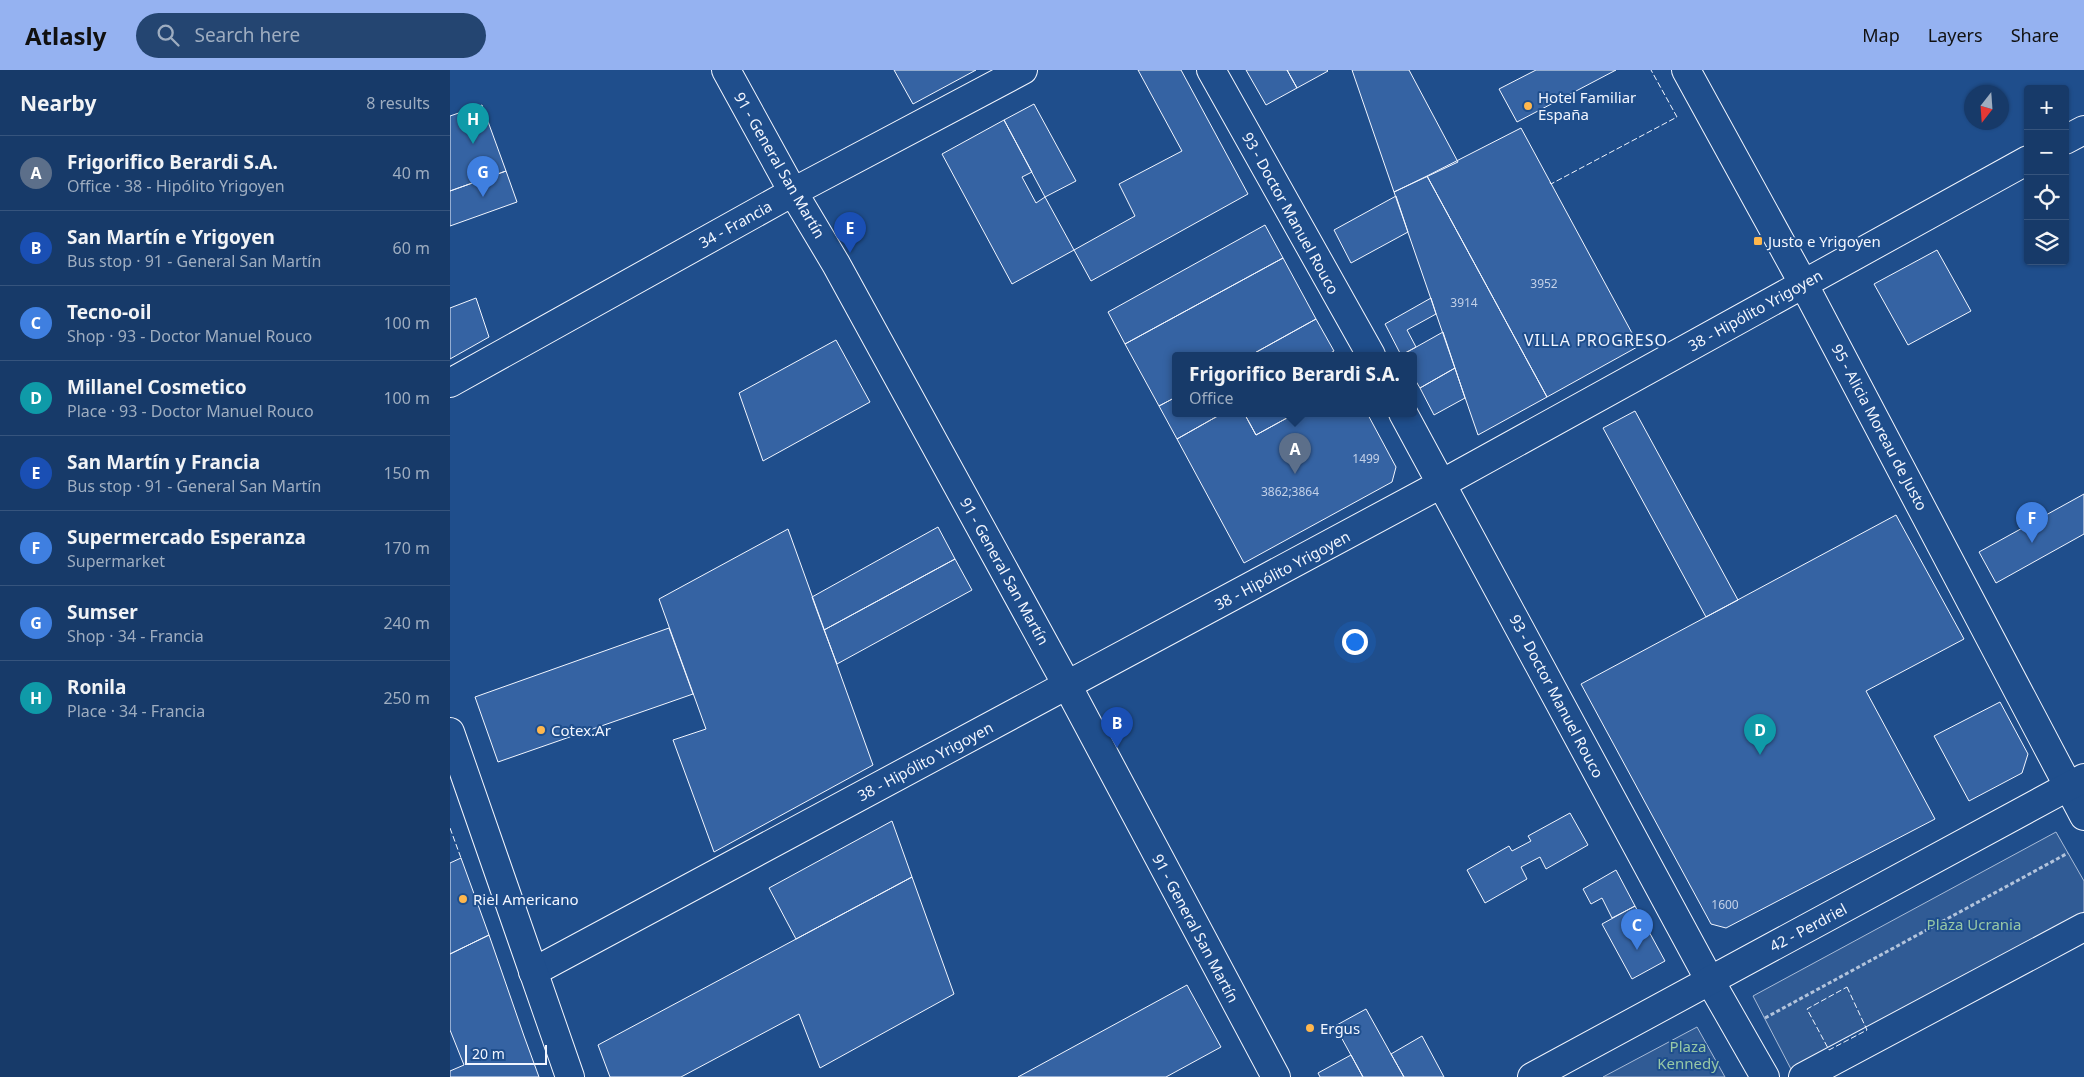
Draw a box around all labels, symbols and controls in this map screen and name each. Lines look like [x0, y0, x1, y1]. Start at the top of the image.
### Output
search box [136, 13, 486, 58]
text: Atlasly [25, 19, 106, 52]
icon: search [154, 21, 182, 49]
text: Search here [194, 22, 300, 48]
text: Map [1862, 23, 1900, 47]
text: Layers [1928, 23, 1983, 47]
text: Share [2011, 23, 2059, 47]
north arrow [1964, 85, 2009, 130]
map controls [2024, 85, 2069, 265]
button: + [2024, 85, 2069, 130]
place label: Hotel Familiar España [1538, 87, 1636, 124]
street label: 91 - General San Martín [730, 88, 830, 242]
text: Nearby [20, 89, 96, 117]
text: 8 results [366, 92, 430, 114]
marker: Hotel Familiar España [1522, 100, 1534, 112]
pin: H [457, 103, 489, 144]
street label: 93 - Doctor Manuel Rouco [1238, 128, 1344, 298]
button: − [2024, 130, 2069, 175]
text: Frigorifico Berardi S.A. [67, 149, 278, 175]
pin: G [467, 156, 499, 197]
text: A [30, 162, 42, 184]
text: 40 m [393, 162, 430, 184]
text: Office · 38 - Hipólito Yrigoyen [67, 175, 285, 197]
button: locate [2024, 175, 2069, 220]
street label: 34 - Francia [695, 196, 775, 252]
pin: E [834, 212, 866, 253]
button: layers [2024, 220, 2069, 265]
text: San Martín e Yrigoyen [67, 224, 275, 250]
place label: Justo e Yrigoyen [1766, 231, 1881, 251]
marker: Justo e Yrigoyen [1752, 235, 1764, 247]
text: B [31, 237, 41, 259]
text: 60 m [393, 237, 430, 259]
text: Bus stop · 91 - General San Martín [67, 250, 321, 272]
street label: 38 - Hipólito Yrigoyen [1684, 265, 1826, 355]
house number: 3952 [1530, 275, 1558, 292]
house number: 3914 [1450, 294, 1478, 311]
text: Tecno-oil [67, 299, 151, 325]
text: C [31, 312, 41, 334]
text: 100 m [383, 312, 430, 334]
text: Shop · 93 - Doctor Manuel Rouco [67, 325, 312, 347]
district label: VILLA PROGRESO [1524, 329, 1668, 351]
street label: 95 - Alicia Moreau de Justo [1828, 340, 1932, 514]
popup [1172, 352, 1417, 417]
text: Frigorifico Berardi S.A. [1189, 361, 1400, 387]
text: Millanel Cosmetico [67, 374, 247, 400]
text: D [30, 387, 42, 409]
text: 100 m [383, 387, 430, 409]
text: Office [1189, 387, 1233, 409]
text: Place · 93 - Doctor Manuel Rouco [67, 400, 314, 422]
pin: A [1279, 433, 1311, 474]
text: San Martín y Francia [67, 449, 260, 475]
house number: 1499 [1352, 450, 1380, 467]
text: E [32, 462, 40, 484]
text: 150 m [383, 462, 430, 484]
text: Bus stop · 91 - General San Martín [67, 475, 321, 497]
house number: 3862;3864 [1261, 483, 1319, 500]
street label: 91 - General San Martín [956, 494, 1054, 648]
pin: F [2016, 502, 2048, 543]
text: Supermercado Esperanza [67, 524, 306, 550]
street label: 38 - Hipólito Yrigoyen [1211, 526, 1353, 614]
text: F [32, 537, 40, 559]
text: 170 m [383, 537, 430, 559]
text: Supermarket [67, 550, 165, 572]
text: Sumser [67, 599, 138, 625]
street label: 93 - Doctor Manuel Rouco [1505, 611, 1609, 781]
text: G [30, 612, 42, 634]
text: 240 m [383, 612, 430, 634]
text: Shop · 34 - Francia [67, 625, 204, 647]
your location [1342, 629, 1368, 655]
text: Ronila [67, 674, 126, 700]
text: H [30, 687, 42, 709]
text: 250 m [383, 687, 430, 709]
text: Place · 34 - Francia [67, 700, 205, 722]
pin: B [1101, 707, 1133, 748]
pin: D [1744, 714, 1776, 755]
street label: 38 - Hipólito Yrigoyen [854, 717, 996, 805]
place label: Cotex.Ar [551, 720, 611, 740]
marker: Cotex.Ar [535, 724, 547, 736]
street label: 91 - General San Martín [1148, 850, 1244, 1006]
place label: Riel Americano [473, 889, 579, 909]
marker: Riel Americano [457, 893, 469, 905]
house number: 1600 [1711, 896, 1739, 913]
street label: 42 - Perdriel [1766, 898, 1850, 956]
pin: C [1621, 909, 1653, 950]
park label: Plaza Ucrania [1927, 914, 2021, 934]
place label: Ergus [1320, 1018, 1360, 1038]
marker: Ergus [1304, 1022, 1316, 1034]
park label: Plaza Kennedy [1657, 1036, 1719, 1073]
scale bar [465, 1042, 548, 1065]
text: 20 m [472, 1044, 505, 1063]

